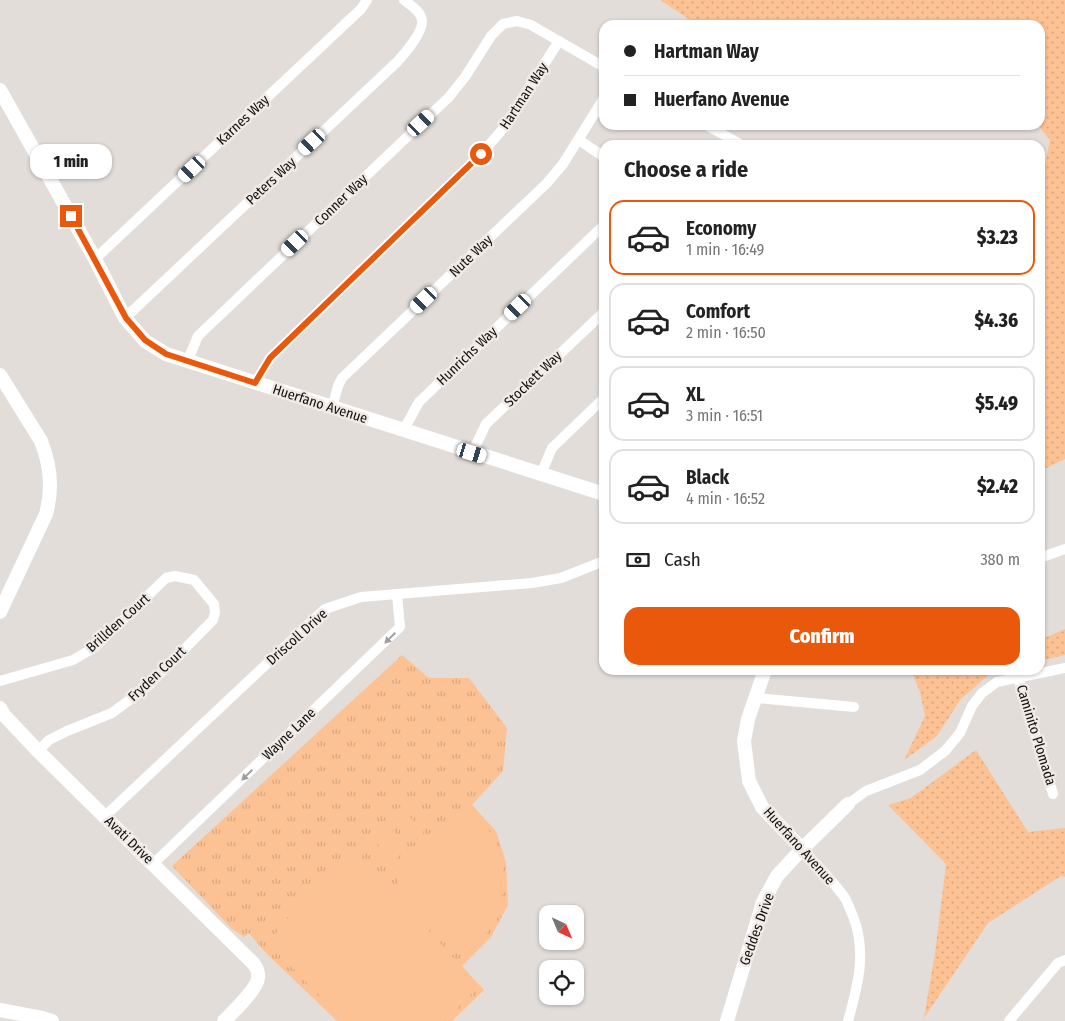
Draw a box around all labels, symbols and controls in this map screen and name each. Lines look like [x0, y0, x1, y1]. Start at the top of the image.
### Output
text: Hartman Way [654, 40, 759, 63]
street label: Hartman Way [496, 59, 552, 133]
text: Huerfano Avenue [654, 88, 789, 111]
street label: Karnes Way [213, 91, 273, 149]
car [404, 107, 437, 139]
car [295, 126, 328, 158]
route start [470, 143, 492, 165]
callout: 1 min [30, 144, 112, 178]
text: 1 min [54, 152, 88, 171]
car [175, 153, 208, 185]
street label: Peters Way [243, 153, 300, 208]
text: Choose a ride [624, 156, 748, 183]
street label: Conner Way [311, 170, 372, 229]
route end [60, 205, 82, 227]
icon: car [626, 215, 671, 260]
text: Economy [686, 217, 756, 240]
text: $3.23 [977, 226, 1018, 249]
car [278, 227, 311, 259]
street label: Nute Way [446, 231, 497, 281]
text: 1 min · 16:49 [686, 240, 764, 259]
car [407, 284, 440, 316]
car [501, 291, 534, 323]
icon: car [626, 298, 671, 343]
text: Comfort [686, 300, 750, 323]
text: $4.36 [975, 309, 1018, 332]
street label: Hunrichs Way [433, 323, 501, 389]
text: 2 min · 16:50 [686, 323, 766, 342]
street label: Stockett Way [501, 347, 566, 411]
street label: Huerfano Avenue [271, 381, 370, 427]
icon: car [626, 381, 671, 426]
text: XL [686, 383, 705, 406]
text: $5.49 [975, 392, 1018, 415]
text: 3 min · 16:51 [686, 406, 763, 425]
car [455, 441, 488, 465]
icon: car [626, 464, 671, 509]
text: Black [686, 466, 729, 489]
text: $2.42 [977, 475, 1018, 498]
text: 4 min · 16:52 [686, 489, 765, 508]
icon: cash [624, 546, 652, 574]
text: Cash [664, 548, 701, 571]
text: 380 m [980, 550, 1020, 569]
street label: Brillden Court [83, 590, 154, 656]
street label: Driscoll Drive [263, 605, 331, 669]
button: Confirm [624, 607, 1020, 665]
one-way arrow [384, 632, 396, 644]
street label: Fryden Court [125, 643, 190, 705]
street label: Caminito Plomada [1013, 683, 1059, 787]
street label: Wayne Lane [259, 704, 319, 764]
one-way arrow [241, 769, 253, 781]
street label: Huerfano Avenue [760, 804, 838, 888]
street label: Avati Drive [101, 813, 157, 867]
street label: Geddes Drive [736, 890, 778, 968]
north arrow [539, 905, 584, 950]
map controls [539, 905, 584, 1005]
button: locate [539, 960, 584, 1005]

